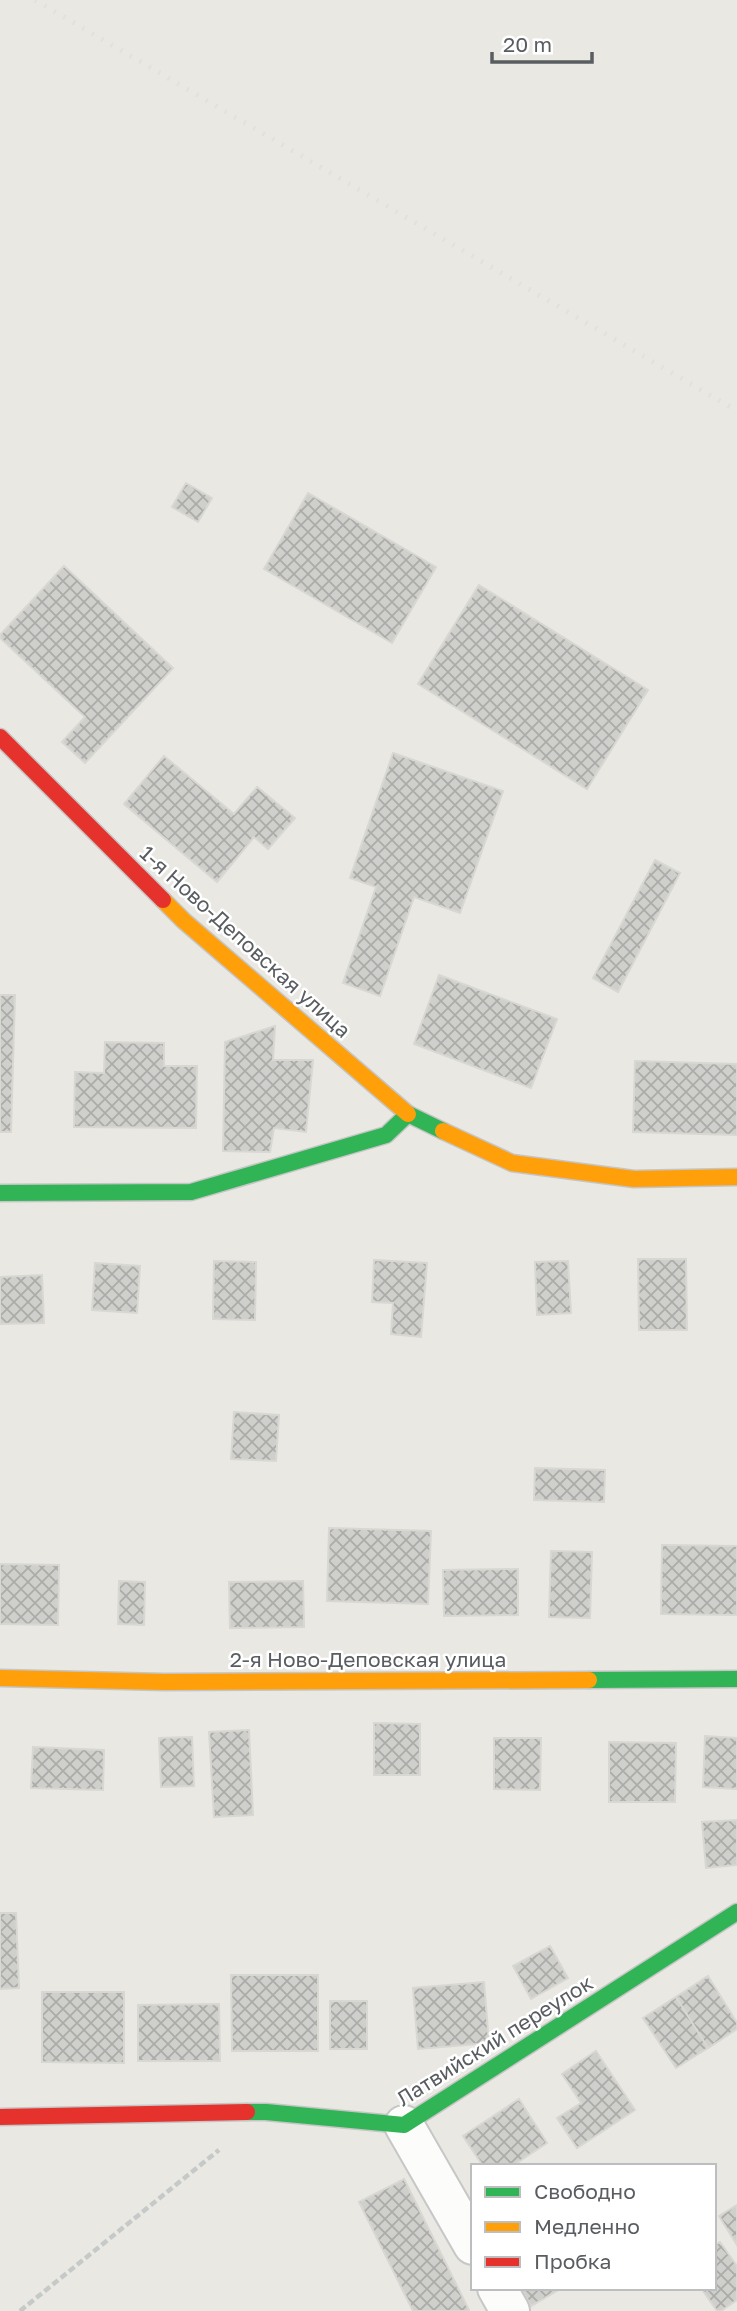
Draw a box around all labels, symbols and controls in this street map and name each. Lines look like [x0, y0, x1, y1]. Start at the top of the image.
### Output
scale bar [492, 21, 592, 65]
text: 20 m [503, 31, 552, 57]
street label: 1-я Ново-Деповская улица [135, 840, 356, 1043]
street label: 2-я Ново-Деповская улица [230, 1646, 506, 1672]
street label: Латвийский переулок [391, 1969, 597, 2111]
legend [471, 2164, 716, 2290]
text: Свободно [534, 2178, 636, 2204]
text: Медленно [534, 2213, 640, 2239]
text: Пробка [534, 2248, 612, 2274]

